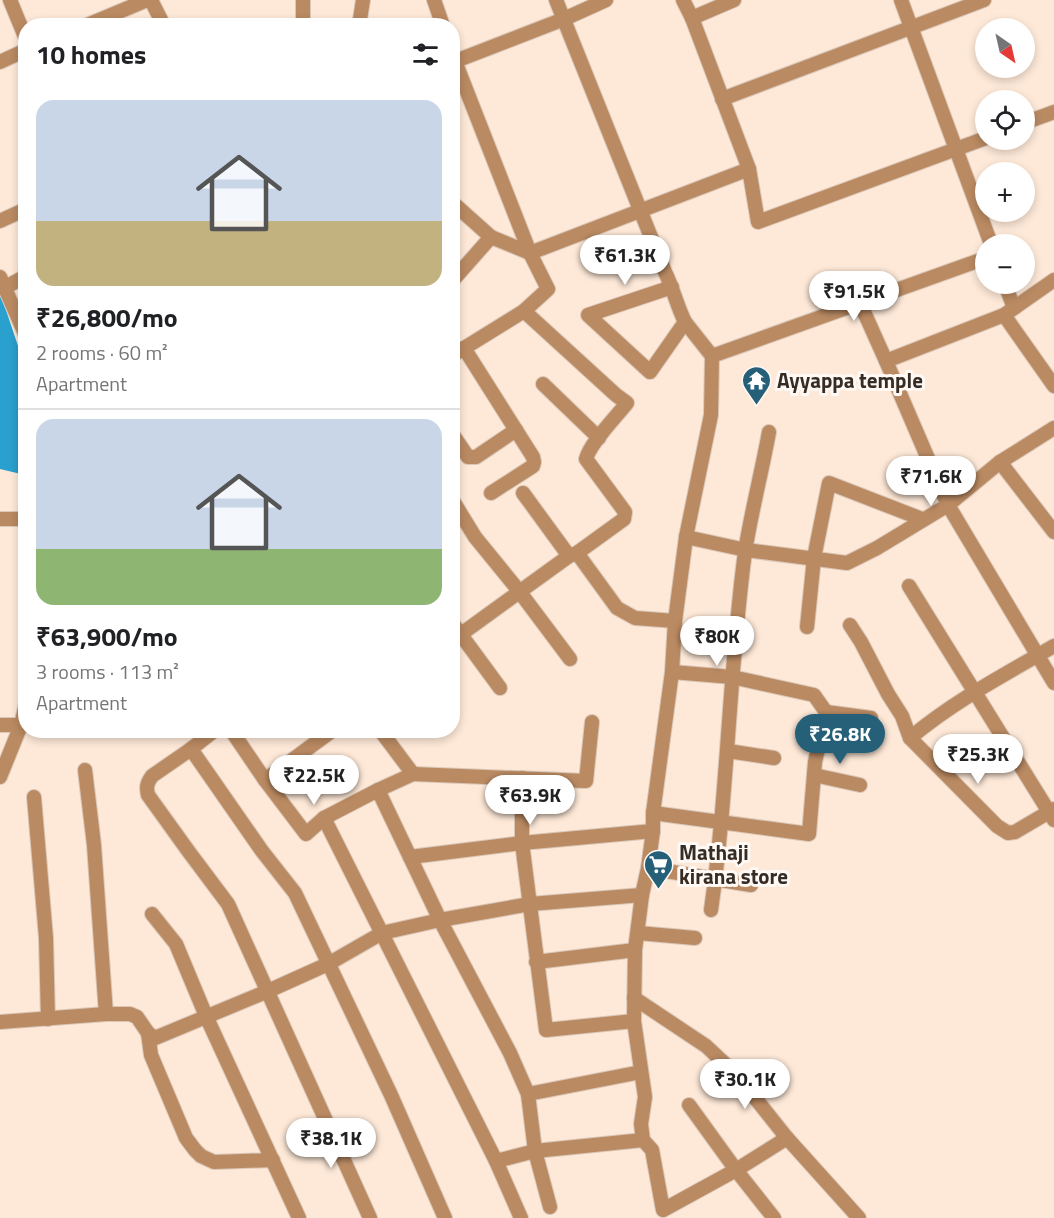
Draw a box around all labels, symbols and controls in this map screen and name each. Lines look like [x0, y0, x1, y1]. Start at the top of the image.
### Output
north arrow [975, 18, 1035, 78]
map controls [975, 18, 1035, 294]
text: 10 homes [36, 35, 146, 74]
icon: filters [409, 38, 442, 71]
button: locate [975, 90, 1035, 150]
icon: home [185, 139, 293, 247]
button: + [975, 162, 1035, 222]
button: − [975, 234, 1035, 294]
pin: ₹61.3K [576, 235, 674, 286]
text: ₹61.3K [594, 239, 656, 270]
pin: ₹91.5K [805, 271, 903, 322]
text: ₹91.5K [823, 275, 885, 306]
text: ₹26,800/mo [36, 298, 178, 337]
text: 2 rooms · 60 m² [36, 337, 168, 368]
temple icon: Ayyappa temple [740, 364, 772, 406]
place label: Ayyappa temple [777, 364, 923, 396]
text: Apartment [36, 368, 127, 399]
pin: ₹71.6K [882, 456, 980, 507]
icon: home [185, 458, 293, 566]
text: ₹71.6K [900, 460, 962, 491]
pin: ₹80K [681, 616, 753, 667]
text: ₹63,900/mo [36, 617, 178, 656]
text: ₹80K [694, 620, 740, 651]
text: 3 rooms · 113 m² [36, 656, 179, 687]
text: Apartment [36, 687, 127, 718]
pin: ₹26.8K [791, 714, 889, 765]
text: ₹26.8K [809, 718, 871, 749]
pin: ₹25.3K [929, 734, 1027, 785]
text: ₹25.3K [947, 738, 1009, 769]
pin: ₹22.5K [265, 755, 363, 806]
text: ₹22.5K [283, 759, 345, 790]
pin: ₹63.9K [481, 775, 579, 826]
text: ₹63.9K [499, 779, 561, 810]
place label: Mathaji kirana store [679, 836, 788, 892]
supermarket icon: Mathaji kirana store [642, 848, 674, 890]
pin: ₹30.1K [696, 1059, 794, 1110]
text: ₹30.1K [714, 1063, 776, 1094]
pin: ₹38.1K [282, 1118, 380, 1169]
text: ₹38.1K [300, 1122, 362, 1153]

